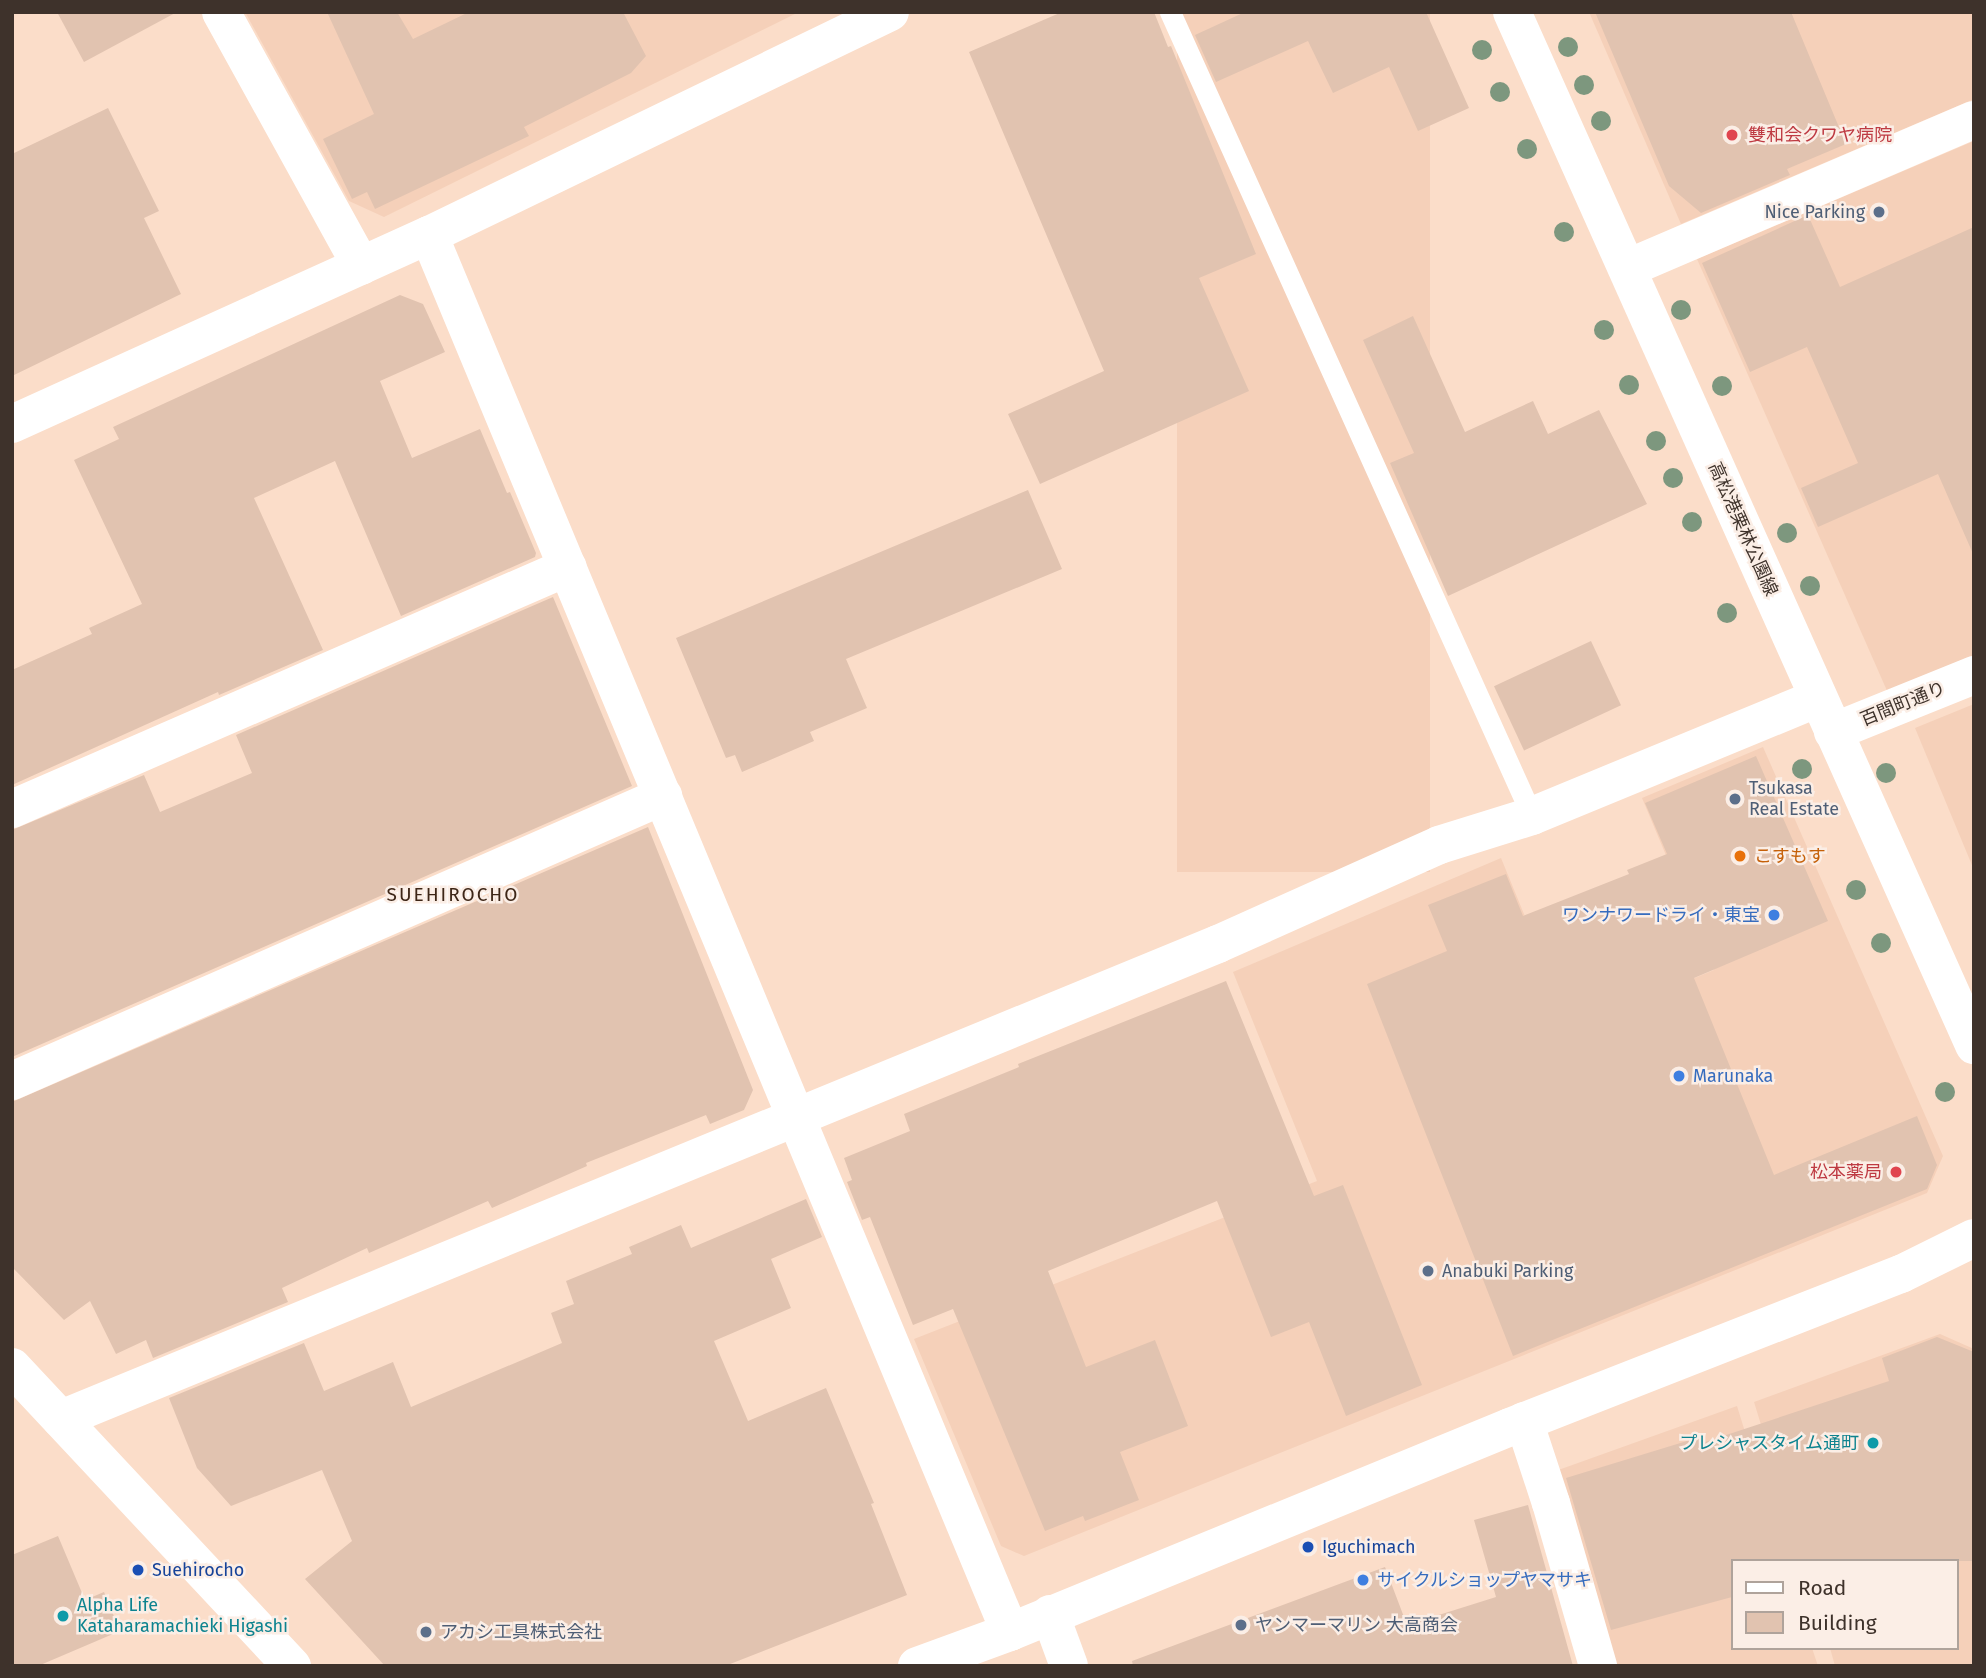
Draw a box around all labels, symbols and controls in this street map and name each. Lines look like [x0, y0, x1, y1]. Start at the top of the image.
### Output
place label: 雙和会クワヤ病院 [1748, 124, 1892, 146]
marker: 雙和会クワヤ病院 [1722, 125, 1742, 145]
place label: Nice Parking [1764, 201, 1865, 223]
marker: Nice Parking [1871, 204, 1887, 220]
street label: 高松港栗林公園線 [1704, 459, 1782, 599]
street label: 百間町通り [1857, 677, 1949, 731]
place label: Tsukasa Real Estate [1749, 778, 1839, 820]
marker: Tsukasa Real Estate [1727, 791, 1743, 807]
place label: こすもす [1754, 845, 1826, 867]
marker: こすもす [1732, 848, 1748, 864]
district label: SUEHIROCHO [388, 884, 518, 906]
place label: ワンナワードライ・東宝 [1562, 904, 1760, 926]
marker: ワンナワードライ・東宝 [1766, 907, 1782, 923]
place label: Marunaka [1693, 1065, 1773, 1087]
marker: Marunaka [1671, 1068, 1687, 1084]
place label: 松本薬局 [1810, 1161, 1882, 1183]
marker: 松本薬局 [1888, 1164, 1904, 1180]
place label: Anabuki Parking [1442, 1260, 1573, 1282]
marker: Anabuki Parking [1420, 1263, 1436, 1279]
place label: プレシャスタイム通町 [1679, 1432, 1859, 1454]
marker: プレシャスタイム通町 [1865, 1435, 1881, 1451]
place label: Iguchimach [1322, 1536, 1416, 1558]
marker: Iguchimach [1300, 1539, 1316, 1555]
place label: Suehirocho [152, 1559, 244, 1581]
legend [1730, 1559, 1958, 1650]
marker: Suehirocho [130, 1562, 146, 1578]
place label: サイクルショップヤマサキ [1377, 1569, 1593, 1591]
marker: サイクルショップヤマサキ [1355, 1572, 1371, 1588]
text: Road [1798, 1575, 1846, 1601]
place label: Alpha Life Kataharamachieki Higashi [77, 1595, 288, 1638]
marker: Alpha Life Kataharamachieki Higashi [55, 1608, 71, 1624]
text: Building [1798, 1610, 1877, 1636]
place label: ヤンマーマリン 大高商会 [1255, 1614, 1458, 1636]
marker: ヤンマーマリン 大高商会 [1233, 1617, 1249, 1633]
place label: アカシ工具株式会社 [440, 1621, 602, 1643]
marker: アカシ工具株式会社 [418, 1624, 434, 1640]

